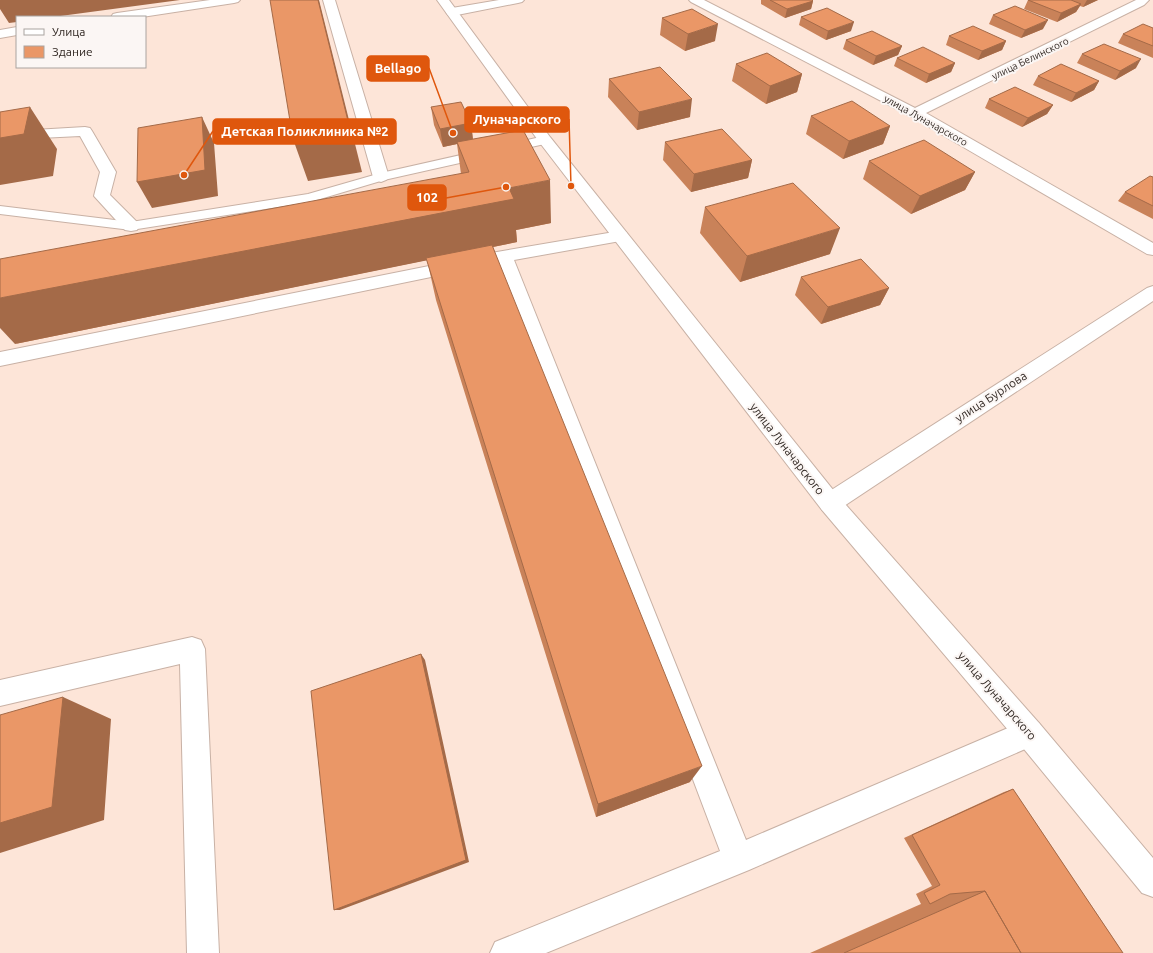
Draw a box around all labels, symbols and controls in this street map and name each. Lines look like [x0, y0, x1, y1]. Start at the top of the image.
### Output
legend [16, 16, 146, 68]
text: Улица [52, 25, 85, 38]
street label: улица Белинского [990, 35, 1071, 82]
text: Здание [52, 45, 93, 58]
callout: Bellago [367, 56, 429, 81]
text: Bellago [375, 61, 422, 75]
street label: улица Луначарского [882, 93, 970, 148]
callout: Луначарского [465, 107, 569, 132]
text: Луначарского [473, 112, 561, 126]
callout: Детская Поликлиника №2 [213, 119, 396, 144]
text: Детская Поликлиника №2 [221, 124, 389, 138]
callout: 102 [408, 185, 446, 210]
text: 102 [416, 190, 438, 204]
street label: улица Бурлова [953, 369, 1029, 425]
street label: улица Луначарского [748, 400, 827, 497]
street label: улица Луначарского [955, 649, 1039, 742]

